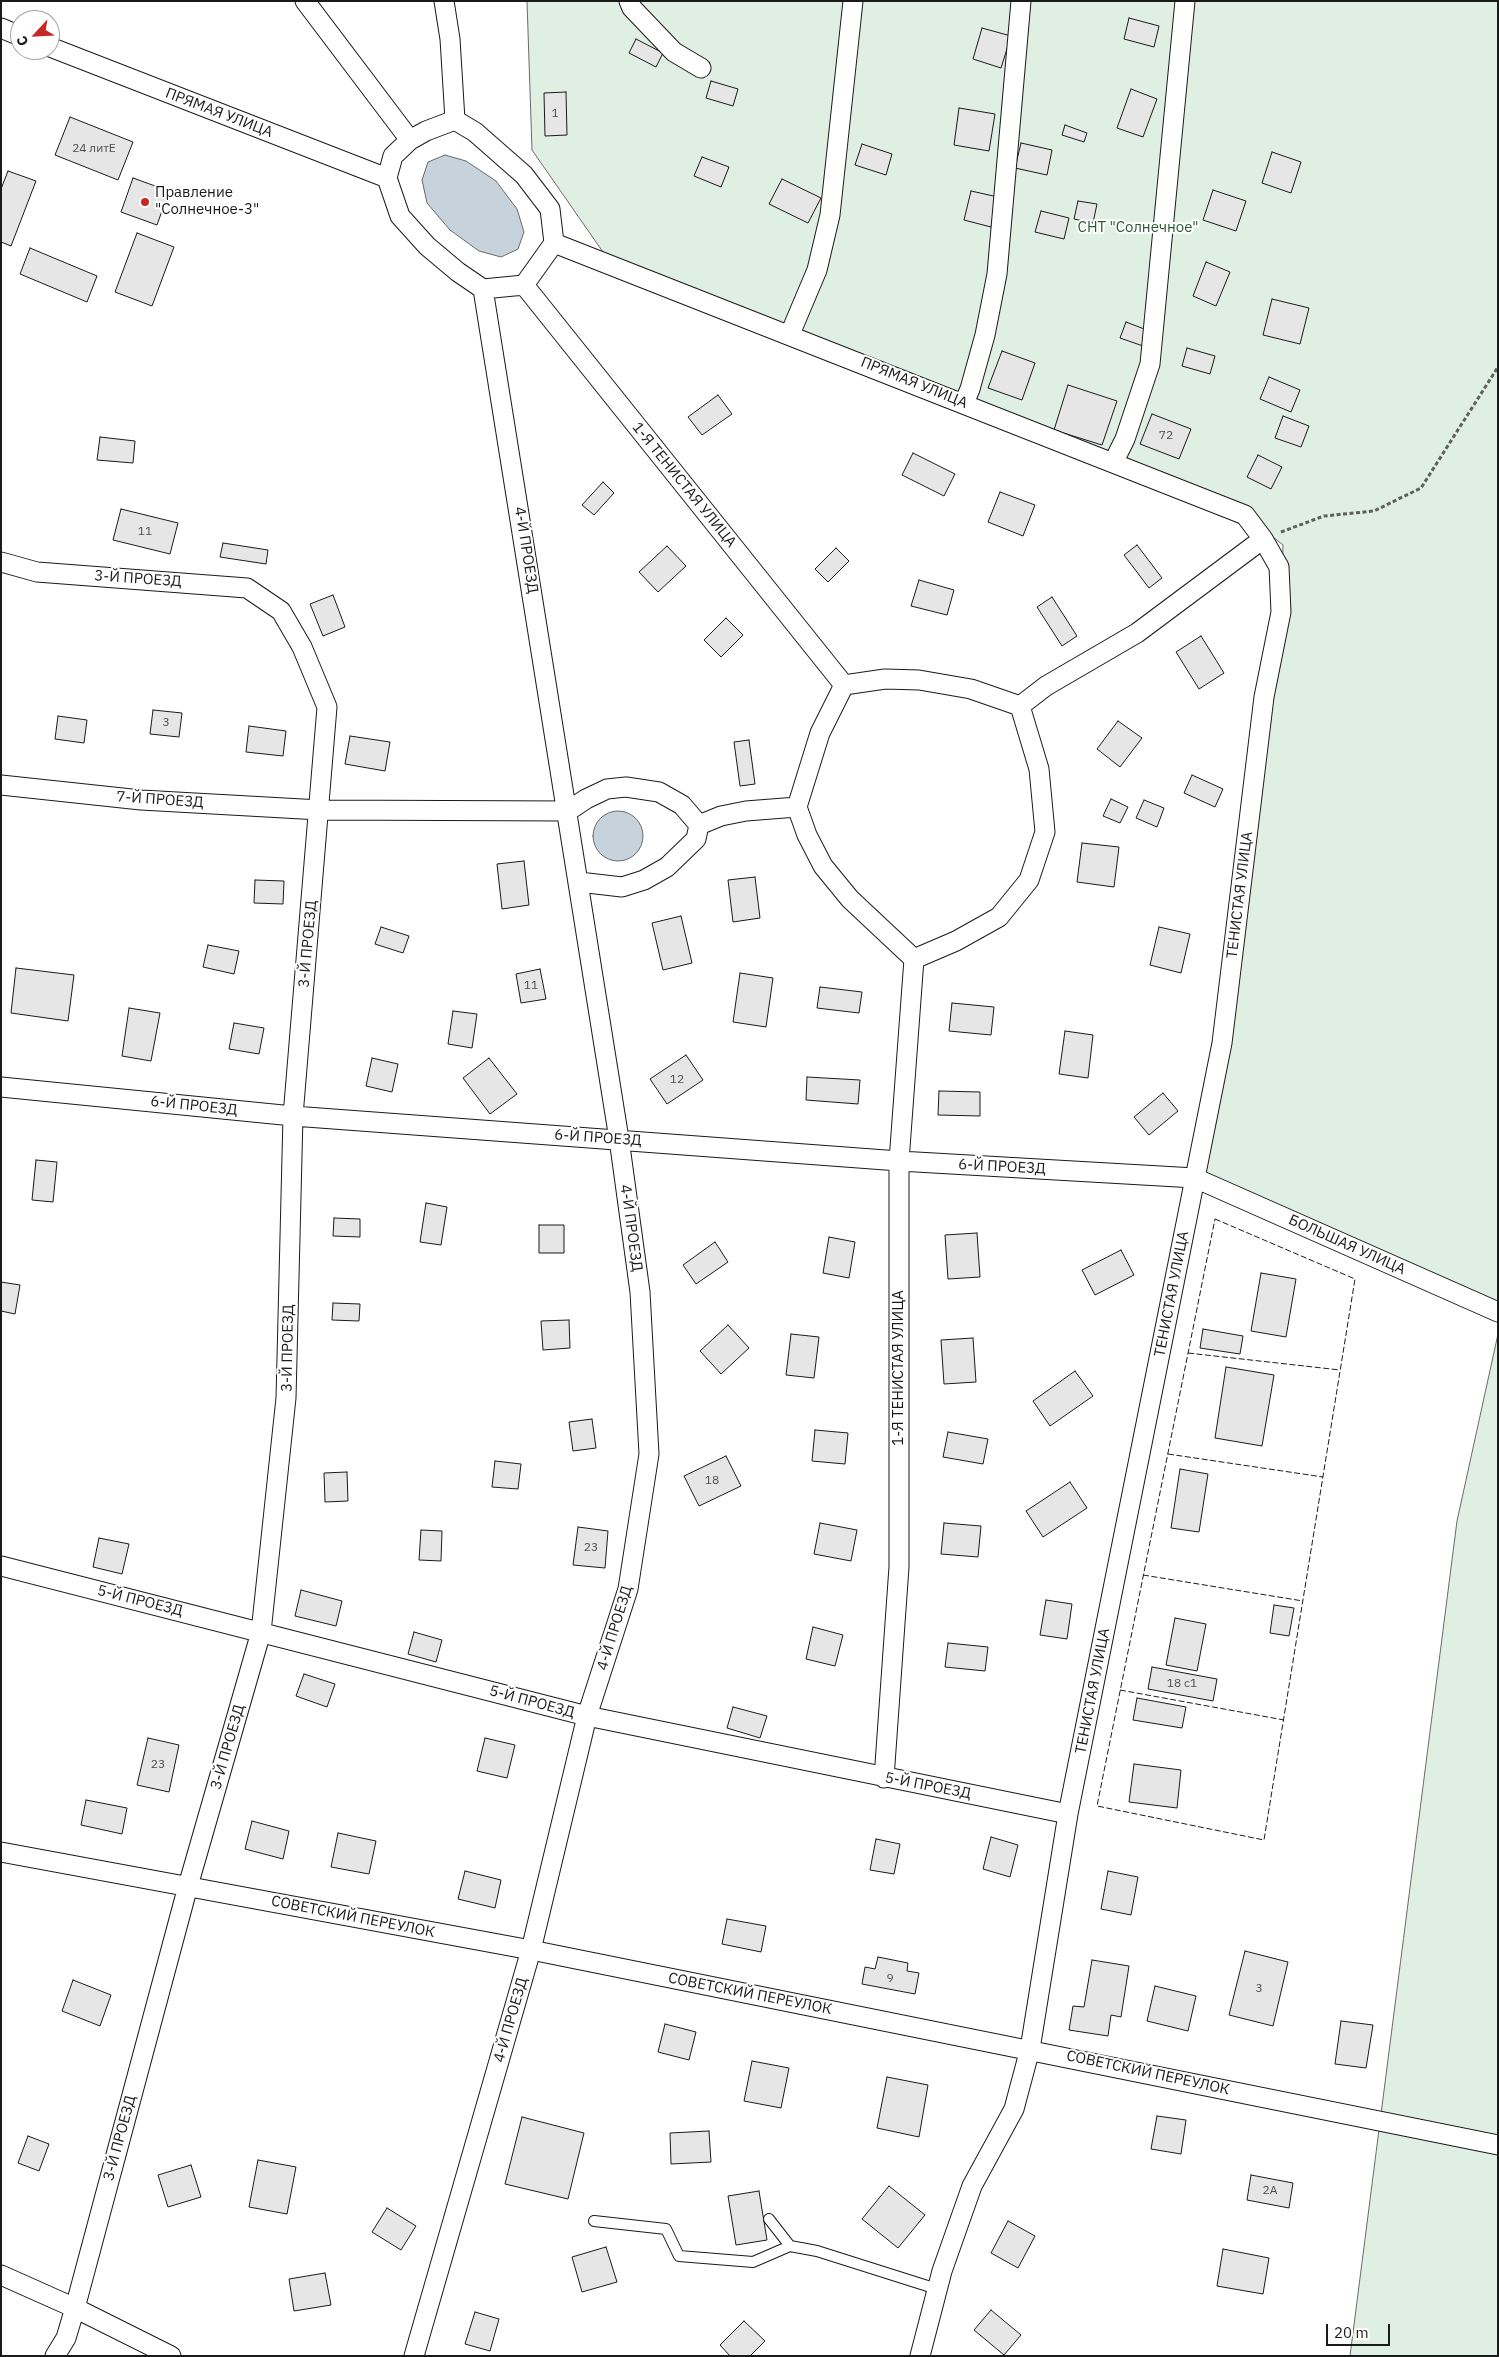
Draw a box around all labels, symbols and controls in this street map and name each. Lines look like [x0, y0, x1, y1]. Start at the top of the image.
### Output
north arrow [10, 10, 60, 60]
text: С [12, 33, 32, 49]
street label: ПРЯМАЯ УЛИЦА [163, 84, 275, 142]
house number: 1 [551, 107, 559, 121]
house number: 24 литЕ [72, 142, 116, 156]
place label: Правление "Солнечное-3" [155, 184, 259, 219]
marker: Правление "Солнечное-3" [139, 196, 151, 208]
park label: СНТ "Солнечное" [1078, 219, 1198, 237]
street label: ПРЯМАЯ УЛИЦА [858, 353, 970, 413]
street label: 1-Я ТЕНИСТАЯ УЛИЦА [628, 419, 740, 551]
house number: 72 [1159, 429, 1173, 443]
street label: 4-Й ПРОЕЗД [510, 505, 542, 595]
house number: 11 [138, 525, 152, 539]
street label: 3-Й ПРОЕЗД [94, 567, 182, 591]
house number: 3 [162, 716, 170, 730]
street label: 7-Й ПРОЕЗД [116, 788, 204, 812]
street label: ТЕНИСТАЯ УЛИЦА [1223, 831, 1257, 959]
street label: 3-Й ПРОЕЗД [295, 900, 321, 988]
house number: 11 [524, 979, 538, 993]
house number: 12 [670, 1073, 684, 1087]
street label: 6-Й ПРОЕЗД [149, 1092, 239, 1120]
street label: 6-Й ПРОЕЗД [554, 1126, 642, 1150]
street label: 6-Й ПРОЕЗД [958, 1156, 1046, 1178]
street label: 4-Й ПРОЕЗД [616, 1183, 646, 1273]
street label: БОЛЬШАЯ УЛИЦА [1286, 1211, 1408, 1279]
street label: ТЕНИСТАЯ УЛИЦА [1151, 1230, 1193, 1358]
street label: 1-Я ТЕНИСТАЯ УЛИЦА [890, 1290, 908, 1446]
street label: 3-Й ПРОЕЗД [278, 1304, 298, 1392]
house number: 18 [705, 1474, 719, 1488]
house number: 23 [584, 1541, 598, 1555]
street label: 5-Й ПРОЕЗД [95, 1582, 185, 1620]
street label: 4-Й ПРОЕЗД [594, 1583, 636, 1673]
street label: ТЕНИСТАЯ УЛИЦА [1072, 1627, 1114, 1755]
house number: 18 с1 [1167, 1677, 1197, 1691]
street label: 5-Й ПРОЕЗД [487, 1682, 577, 1722]
street label: 3-Й ПРОЕЗД [207, 1702, 249, 1792]
house number: 23 [151, 1758, 165, 1772]
street label: 5-Й ПРОЕЗД [883, 1769, 973, 1803]
street label: СОВЕТСКИЙ ПЕРЕУЛОК [270, 1892, 436, 1942]
street label: СОВЕТСКИЙ ПЕРЕУЛОК [667, 1969, 833, 2019]
house number: 9 [886, 1972, 894, 1986]
street label: 4-Й ПРОЕЗД [490, 1975, 532, 2065]
house number: 3 [1255, 1982, 1263, 1996]
street label: СОВЕТСКИЙ ПЕРЕУЛОК [1065, 2047, 1231, 2099]
street label: 3-Й ПРОЕЗД [100, 2093, 140, 2183]
house number: 2А [1263, 2184, 1277, 2198]
scale bar [1329, 2314, 1393, 2346]
text: 20 m [1334, 2323, 1369, 2342]

